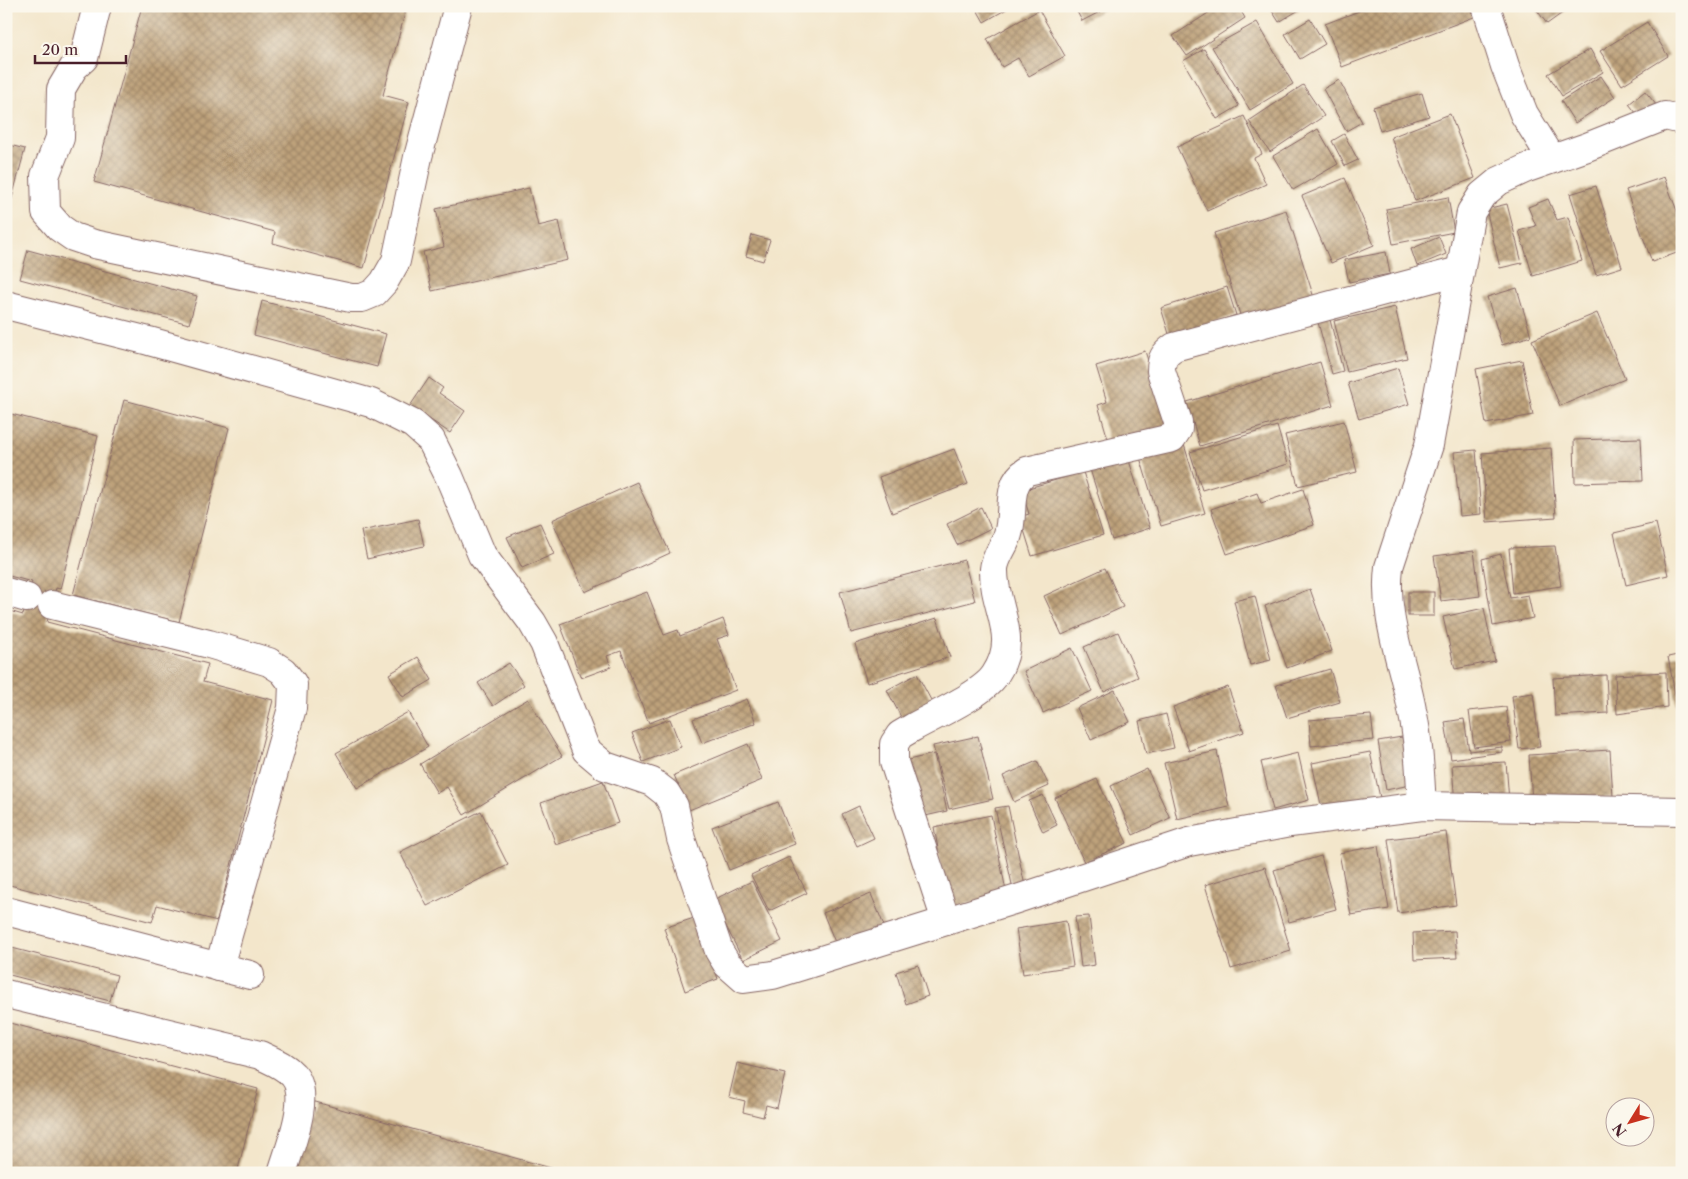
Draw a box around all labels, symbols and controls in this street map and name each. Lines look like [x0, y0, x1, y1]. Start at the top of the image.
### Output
scale bar [35, 32, 126, 64]
text: 20 m [42, 40, 78, 59]
north arrow [1606, 1096, 1656, 1146]
text: N [1609, 1120, 1630, 1140]

